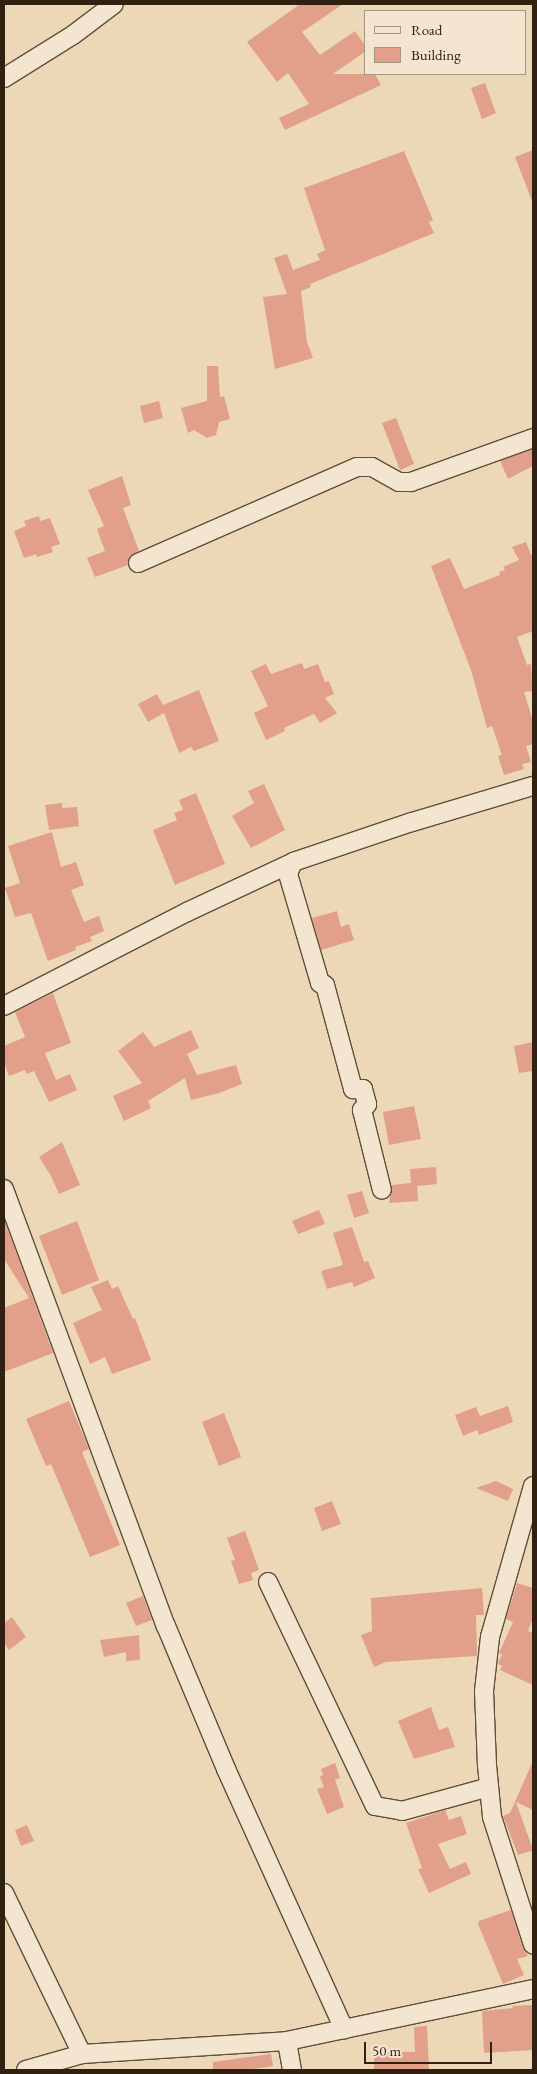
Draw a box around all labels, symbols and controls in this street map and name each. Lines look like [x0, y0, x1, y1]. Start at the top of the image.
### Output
legend [364, 10, 527, 75]
text: Road [411, 20, 442, 39]
text: Building [411, 45, 461, 64]
scale bar [367, 2032, 494, 2064]
text: 50 m [372, 2041, 401, 2060]

